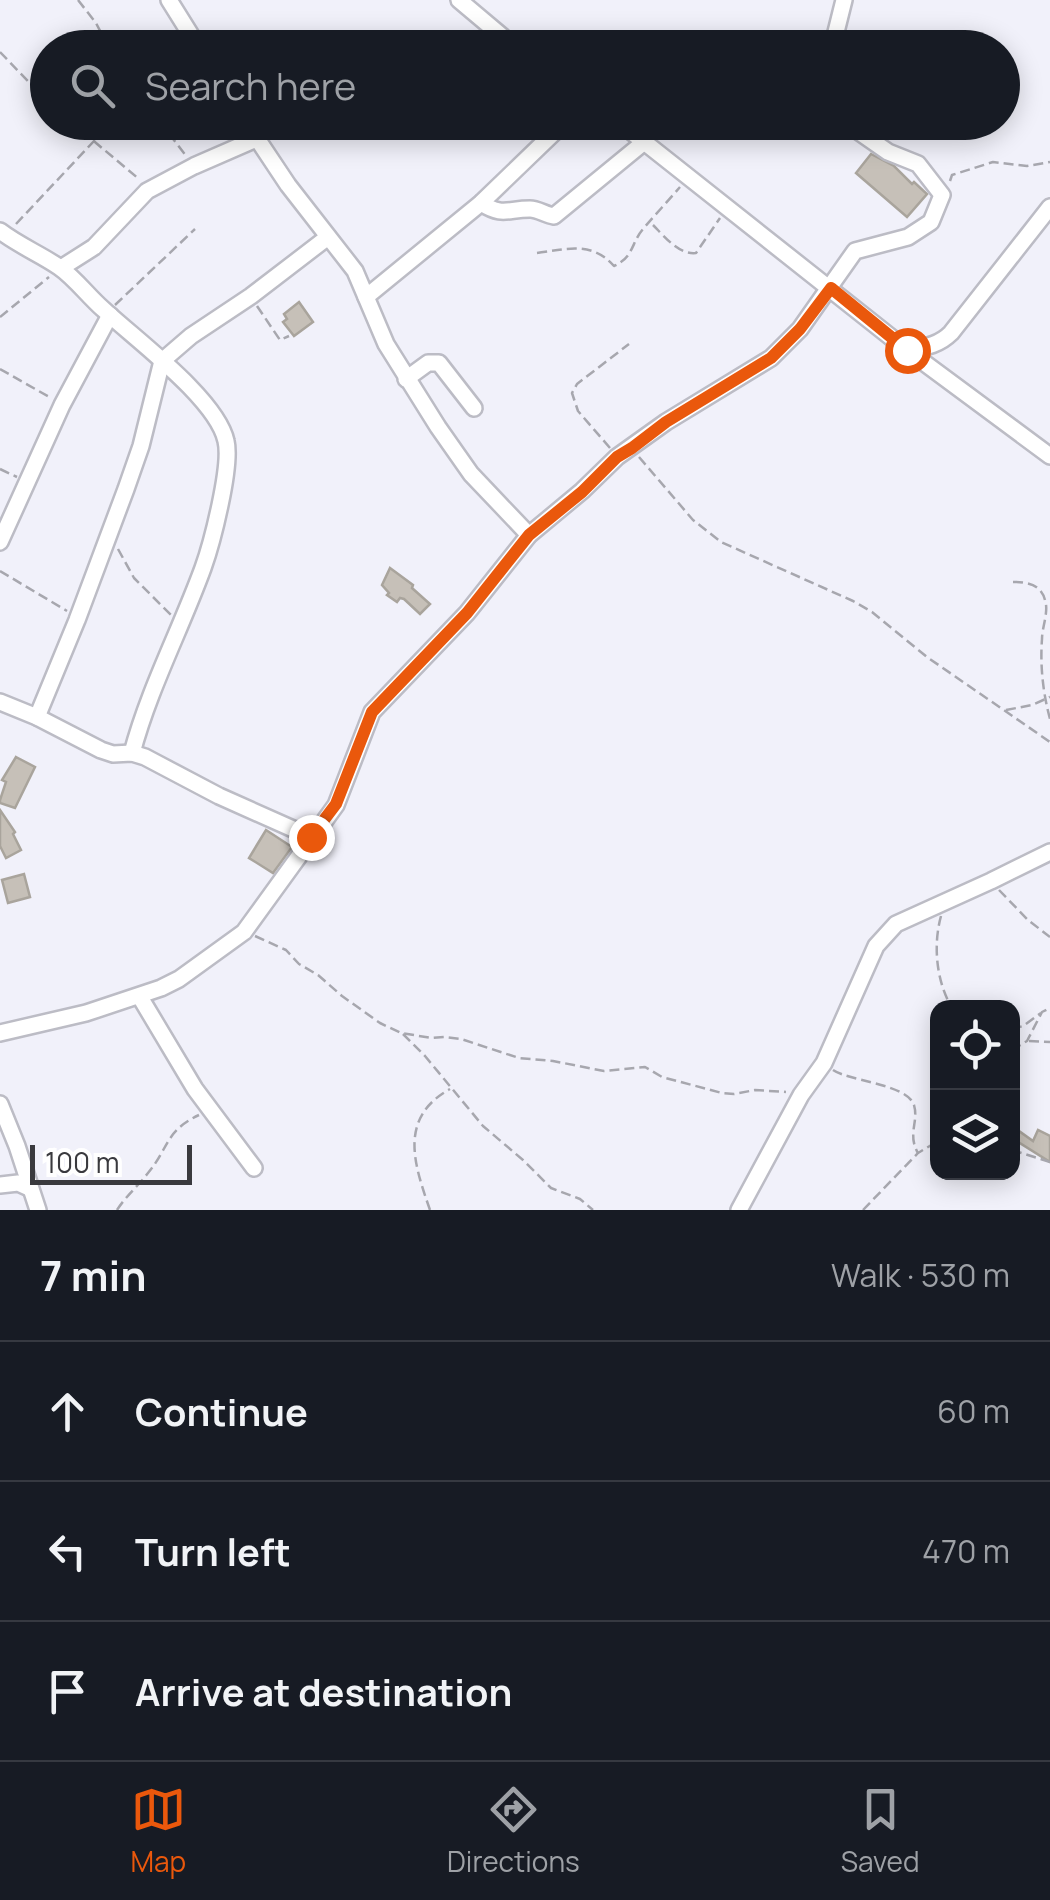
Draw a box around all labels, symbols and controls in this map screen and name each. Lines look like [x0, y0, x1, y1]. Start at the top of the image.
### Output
search box [30, 30, 1020, 140]
icon: search [65, 58, 120, 113]
text: Search here [145, 59, 356, 111]
route start [885, 328, 931, 374]
route end [289, 815, 335, 861]
map controls [930, 1000, 1020, 1180]
button: locate [930, 1000, 1020, 1090]
button: layers [930, 1090, 1020, 1180]
scale bar [30, 1140, 192, 1184]
text: 100 m [45, 1143, 119, 1181]
text: 7 min [40, 1246, 147, 1304]
text: Walk · 530 m [831, 1253, 1010, 1297]
icon: ahead [40, 1384, 95, 1439]
text: Continue [135, 1385, 308, 1437]
text: 60 m [937, 1389, 1010, 1433]
icon: left [40, 1524, 95, 1579]
text: Turn left [135, 1525, 291, 1577]
text: 470 m [922, 1529, 1010, 1573]
icon: arrive [40, 1664, 95, 1719]
text: Arrive at destination [135, 1665, 512, 1717]
tab: Map [130, 1782, 186, 1880]
tab: Directions [447, 1782, 580, 1880]
tab: Saved [841, 1782, 920, 1880]

